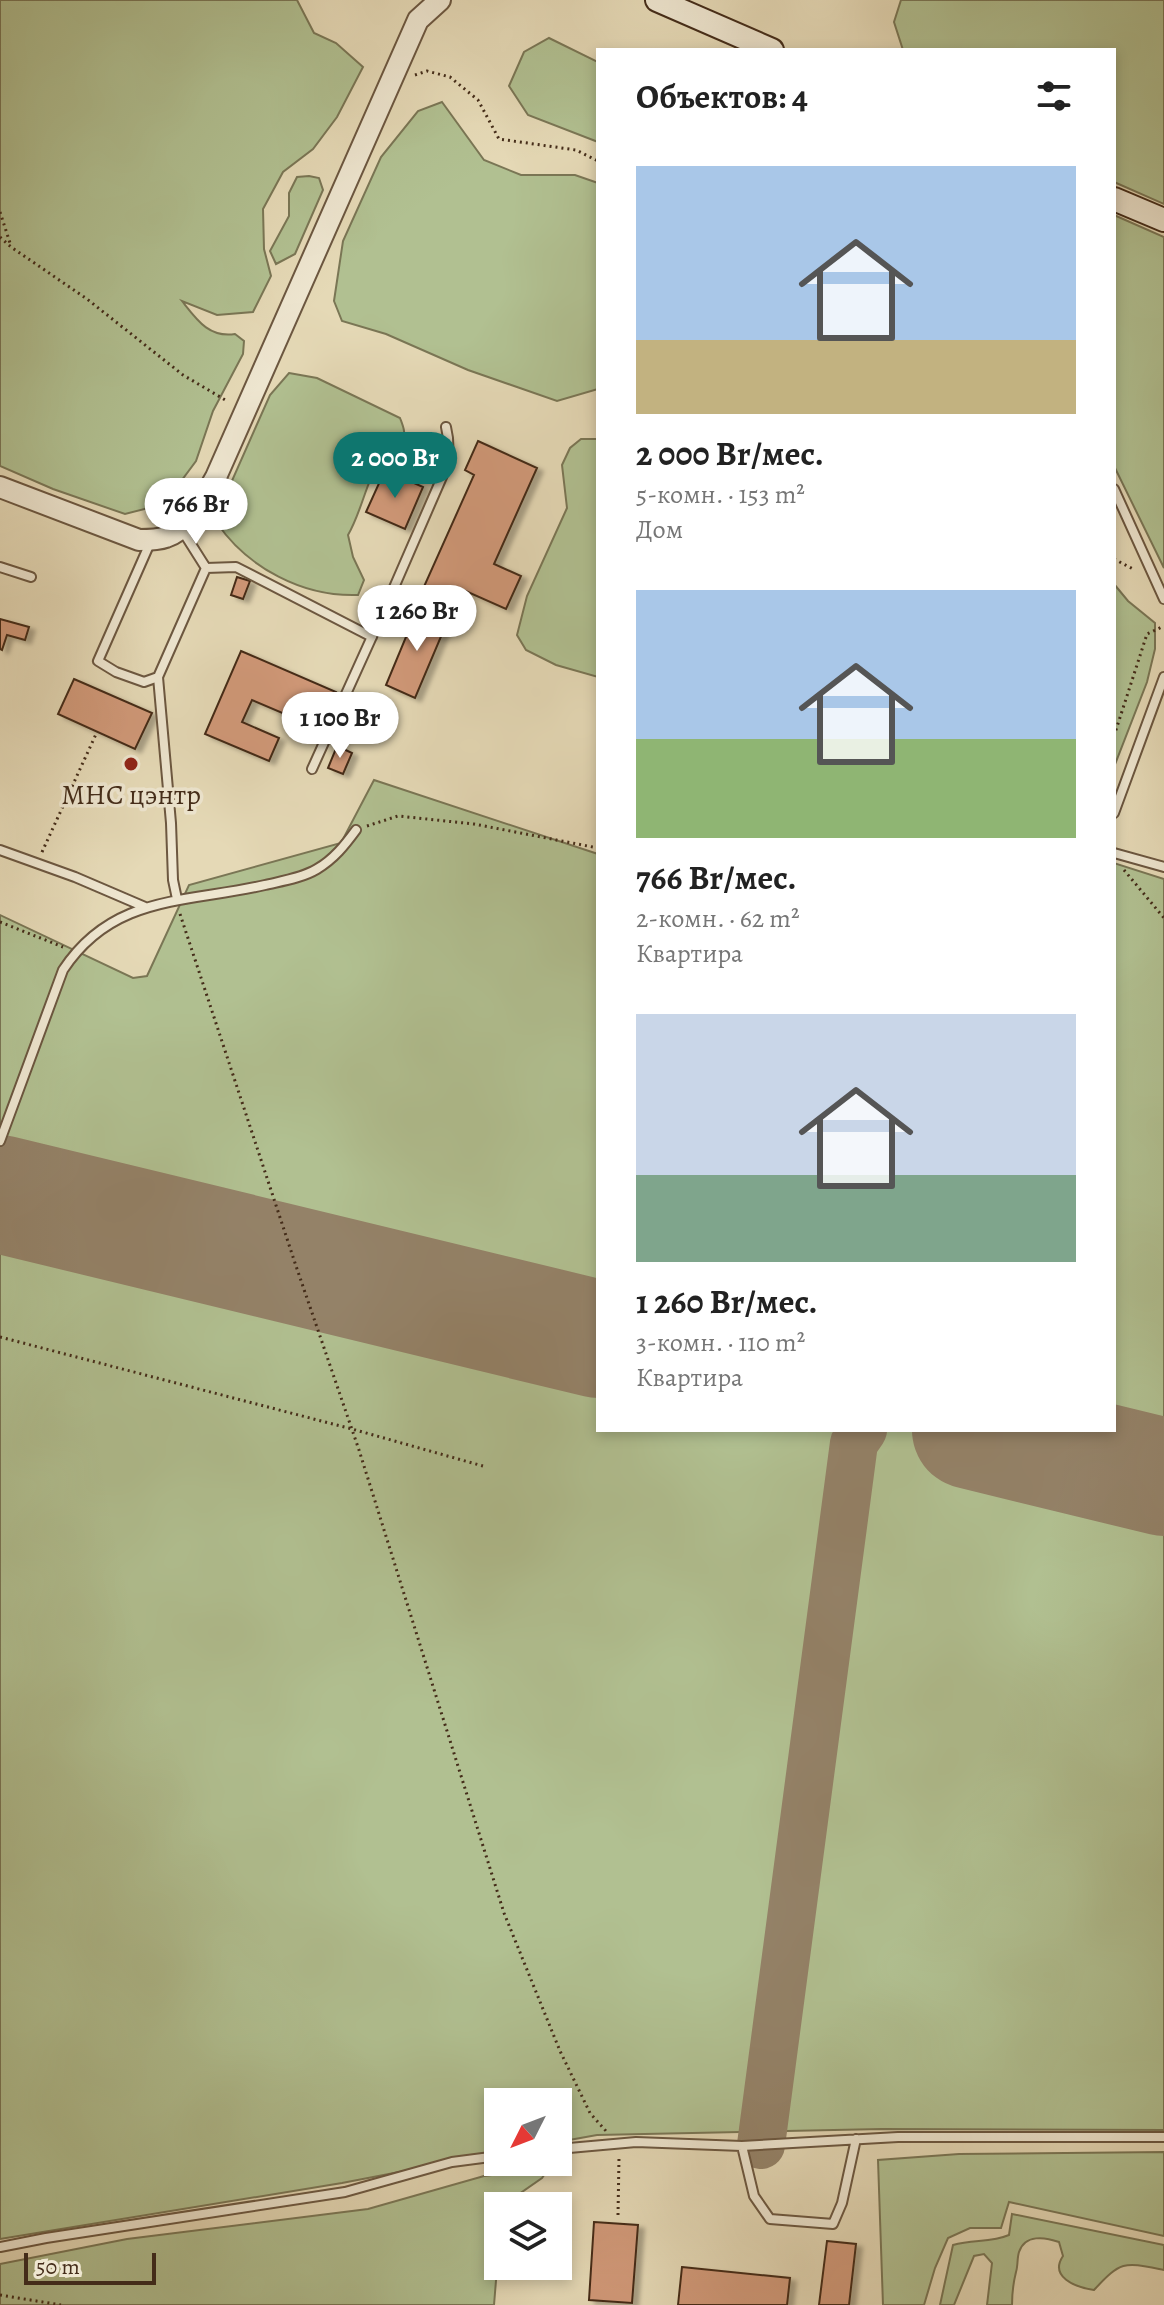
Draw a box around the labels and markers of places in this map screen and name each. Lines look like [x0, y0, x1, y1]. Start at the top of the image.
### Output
pin: 2 000 Br [312, 432, 478, 500]
pin: 766 Br [131, 478, 261, 546]
pin: 1 260 Br [334, 585, 500, 653]
pin: 1 100 Br [257, 692, 423, 760]
marker: МНС цэнтр [122, 755, 140, 773]
place label: МНС цэнтр [61, 776, 201, 814]

